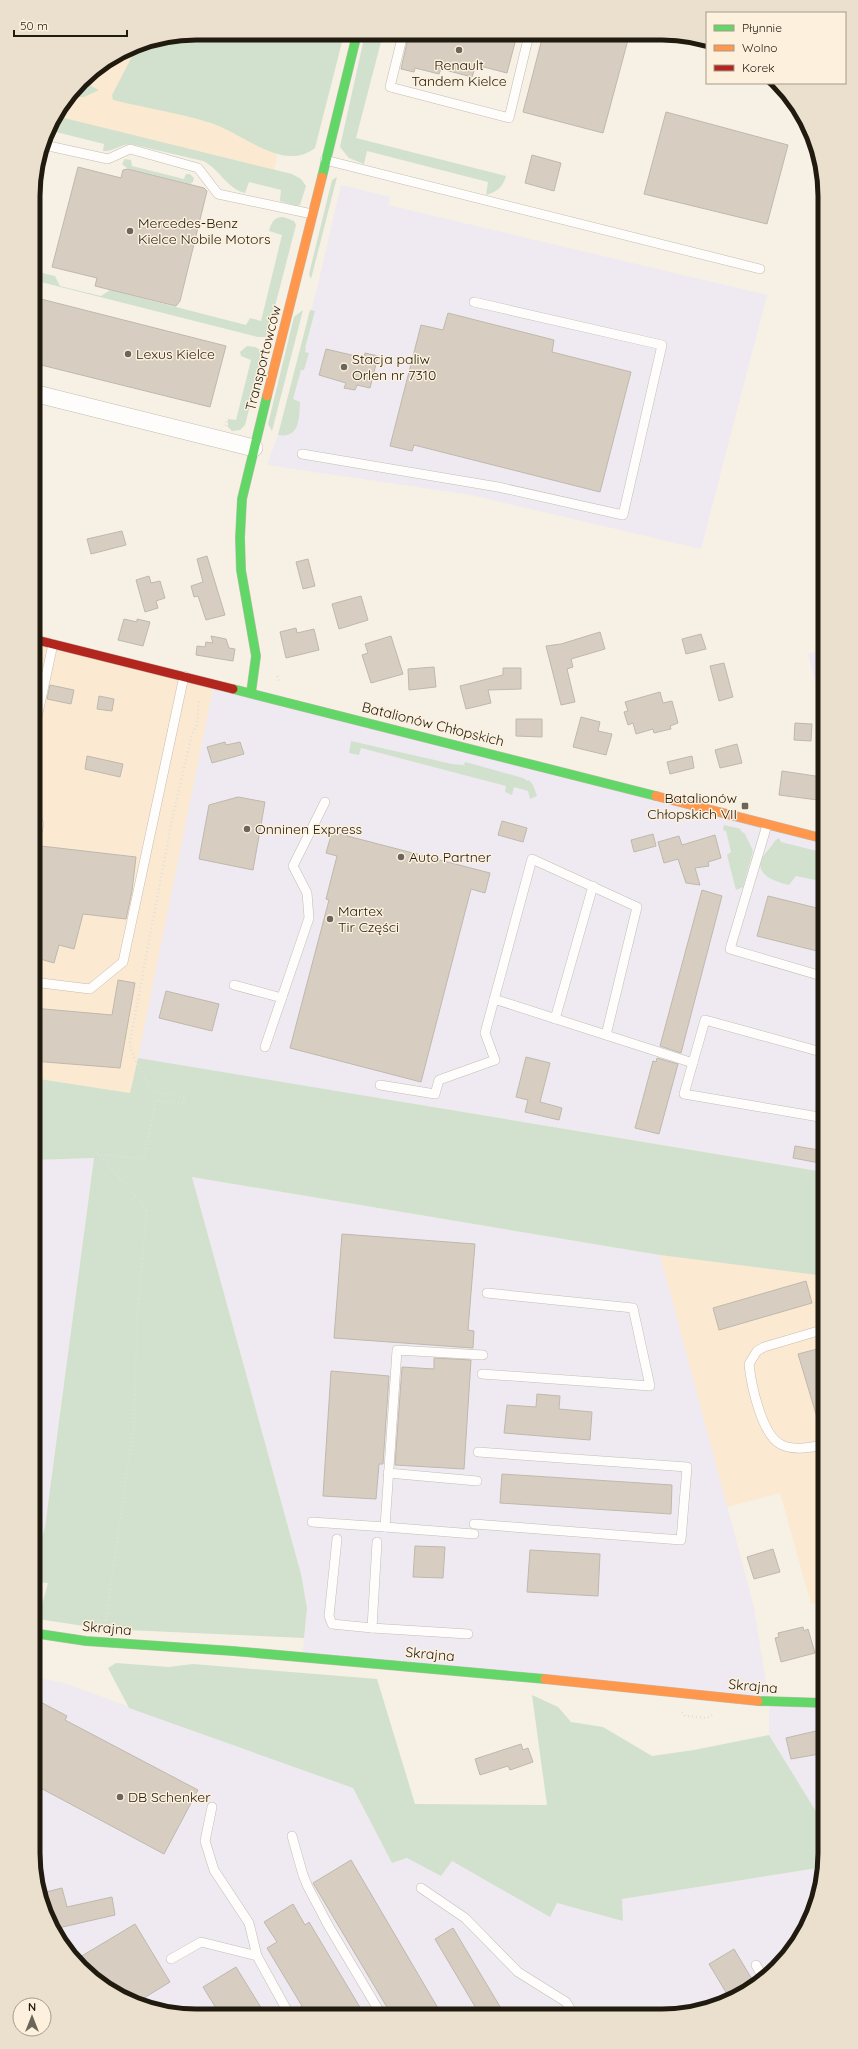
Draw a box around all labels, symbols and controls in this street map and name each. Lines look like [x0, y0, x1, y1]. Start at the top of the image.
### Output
scale bar [14, 12, 127, 38]
legend [706, 12, 846, 84]
text: 50 m [20, 18, 48, 33]
text: Płynnie [742, 20, 782, 35]
text: Wolno [742, 40, 778, 55]
marker: Renault Tandem Kielce [454, 45, 464, 55]
place label: Renault Tandem Kielce [411, 56, 507, 90]
text: Korek [742, 60, 775, 75]
place label: Mercedes-Benz Kielce Nobile Motors [138, 214, 270, 248]
marker: Mercedes-Benz Kielce Nobile Motors [125, 226, 135, 236]
street label: Transportowców [241, 303, 285, 413]
place label: Lexus Kielce [136, 345, 215, 363]
marker: Lexus Kielce [123, 349, 133, 359]
place label: Stacja paliw Orlen nr 7310 [352, 350, 436, 384]
marker: Stacja paliw Orlen nr 7310 [339, 362, 349, 372]
street label: Batalionów Chłopskich [360, 698, 506, 750]
place label: Batalionów Chłopskich VII [647, 789, 737, 823]
marker: Batalionów Chłopskich VII [740, 801, 750, 811]
place label: Onninen Express [255, 820, 362, 838]
marker: Onninen Express [242, 824, 252, 834]
place label: Auto Partner [409, 848, 492, 866]
marker: Auto Partner [396, 852, 406, 862]
place label: Martex Tir Części [338, 902, 399, 936]
marker: Martex Tir Części [325, 914, 335, 924]
street label: Skrajna [82, 1617, 132, 1639]
street label: Skrajna [405, 1643, 455, 1665]
street label: Skrajna [728, 1675, 778, 1697]
place label: DB Schenker [128, 1788, 211, 1806]
marker: DB Schenker [115, 1792, 125, 1802]
north arrow [12, 1997, 52, 2037]
text: N [28, 2000, 36, 2014]

